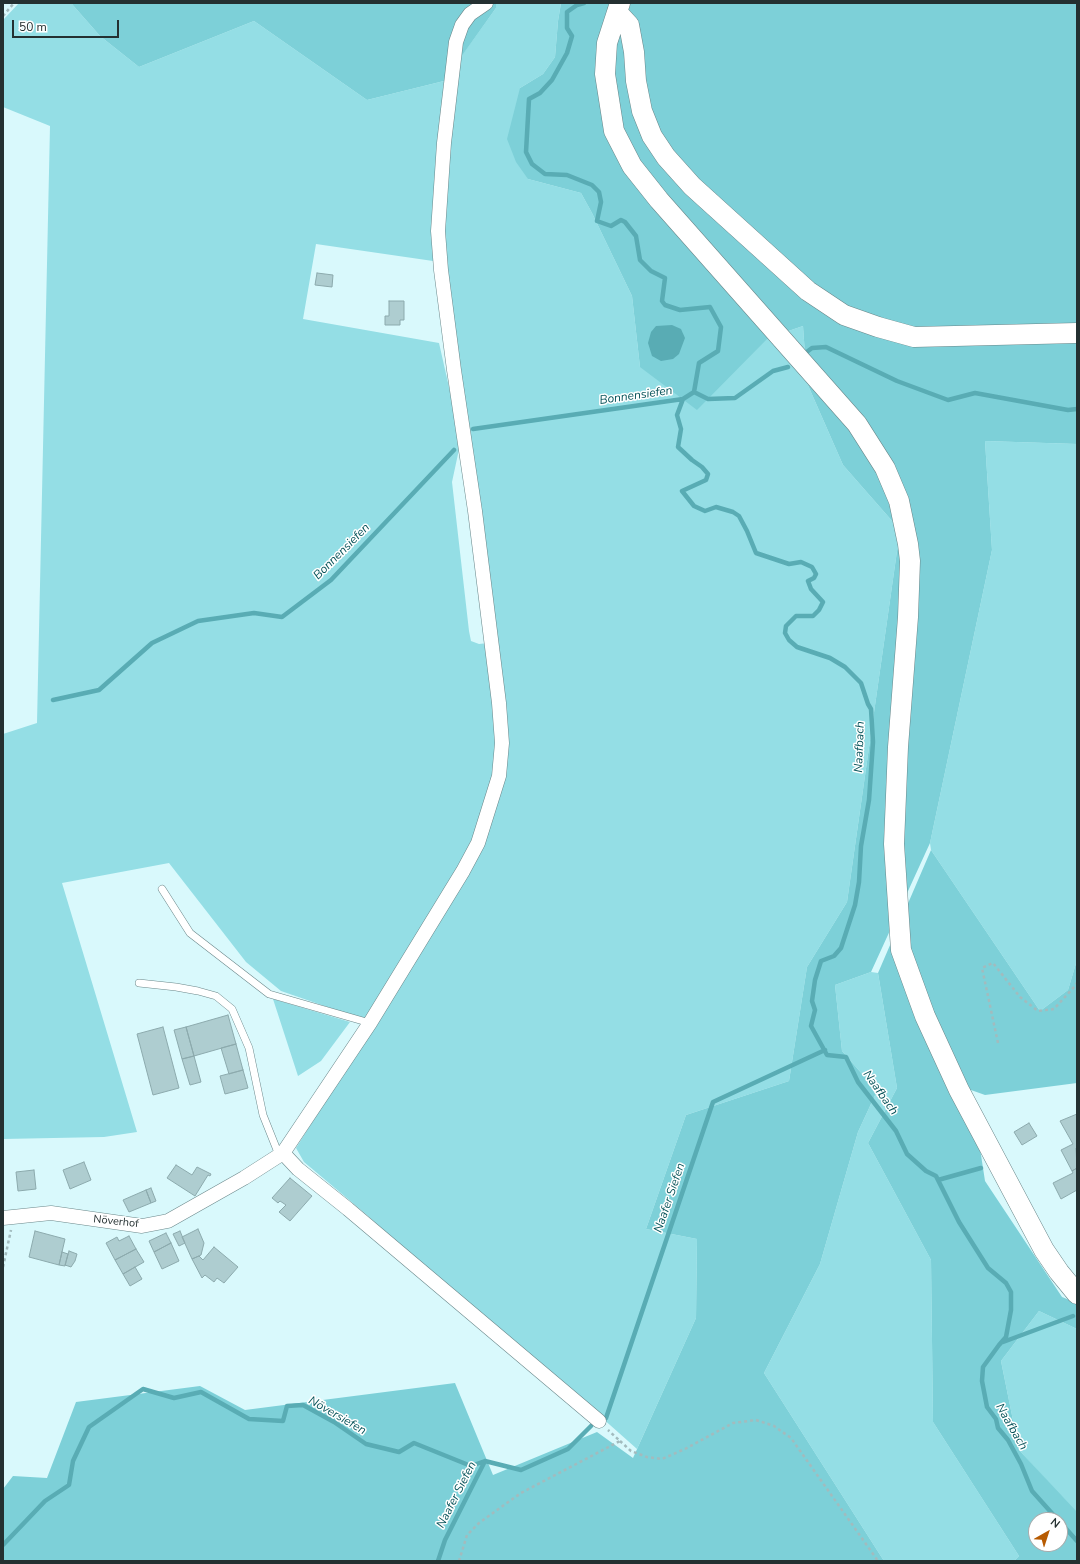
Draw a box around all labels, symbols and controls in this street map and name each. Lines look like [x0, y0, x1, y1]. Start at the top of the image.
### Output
scale bar [14, 12, 121, 38]
text: 50 m [19, 19, 47, 35]
water label: Bonnensiefen [599, 384, 673, 408]
water label: Bonnensiefen [311, 521, 373, 583]
water label: Naafbach [852, 721, 868, 773]
water label: Naafbach [859, 1068, 901, 1118]
water label: Naafer Siefen [651, 1161, 689, 1235]
street label: Növerhof [93, 1213, 139, 1231]
water label: Növersiefen [306, 1394, 368, 1438]
water label: Naafbach [992, 1401, 1030, 1453]
water label: Naafer Siefen [434, 1459, 480, 1531]
north arrow [1028, 1512, 1068, 1552]
text: N [1047, 1515, 1063, 1531]

